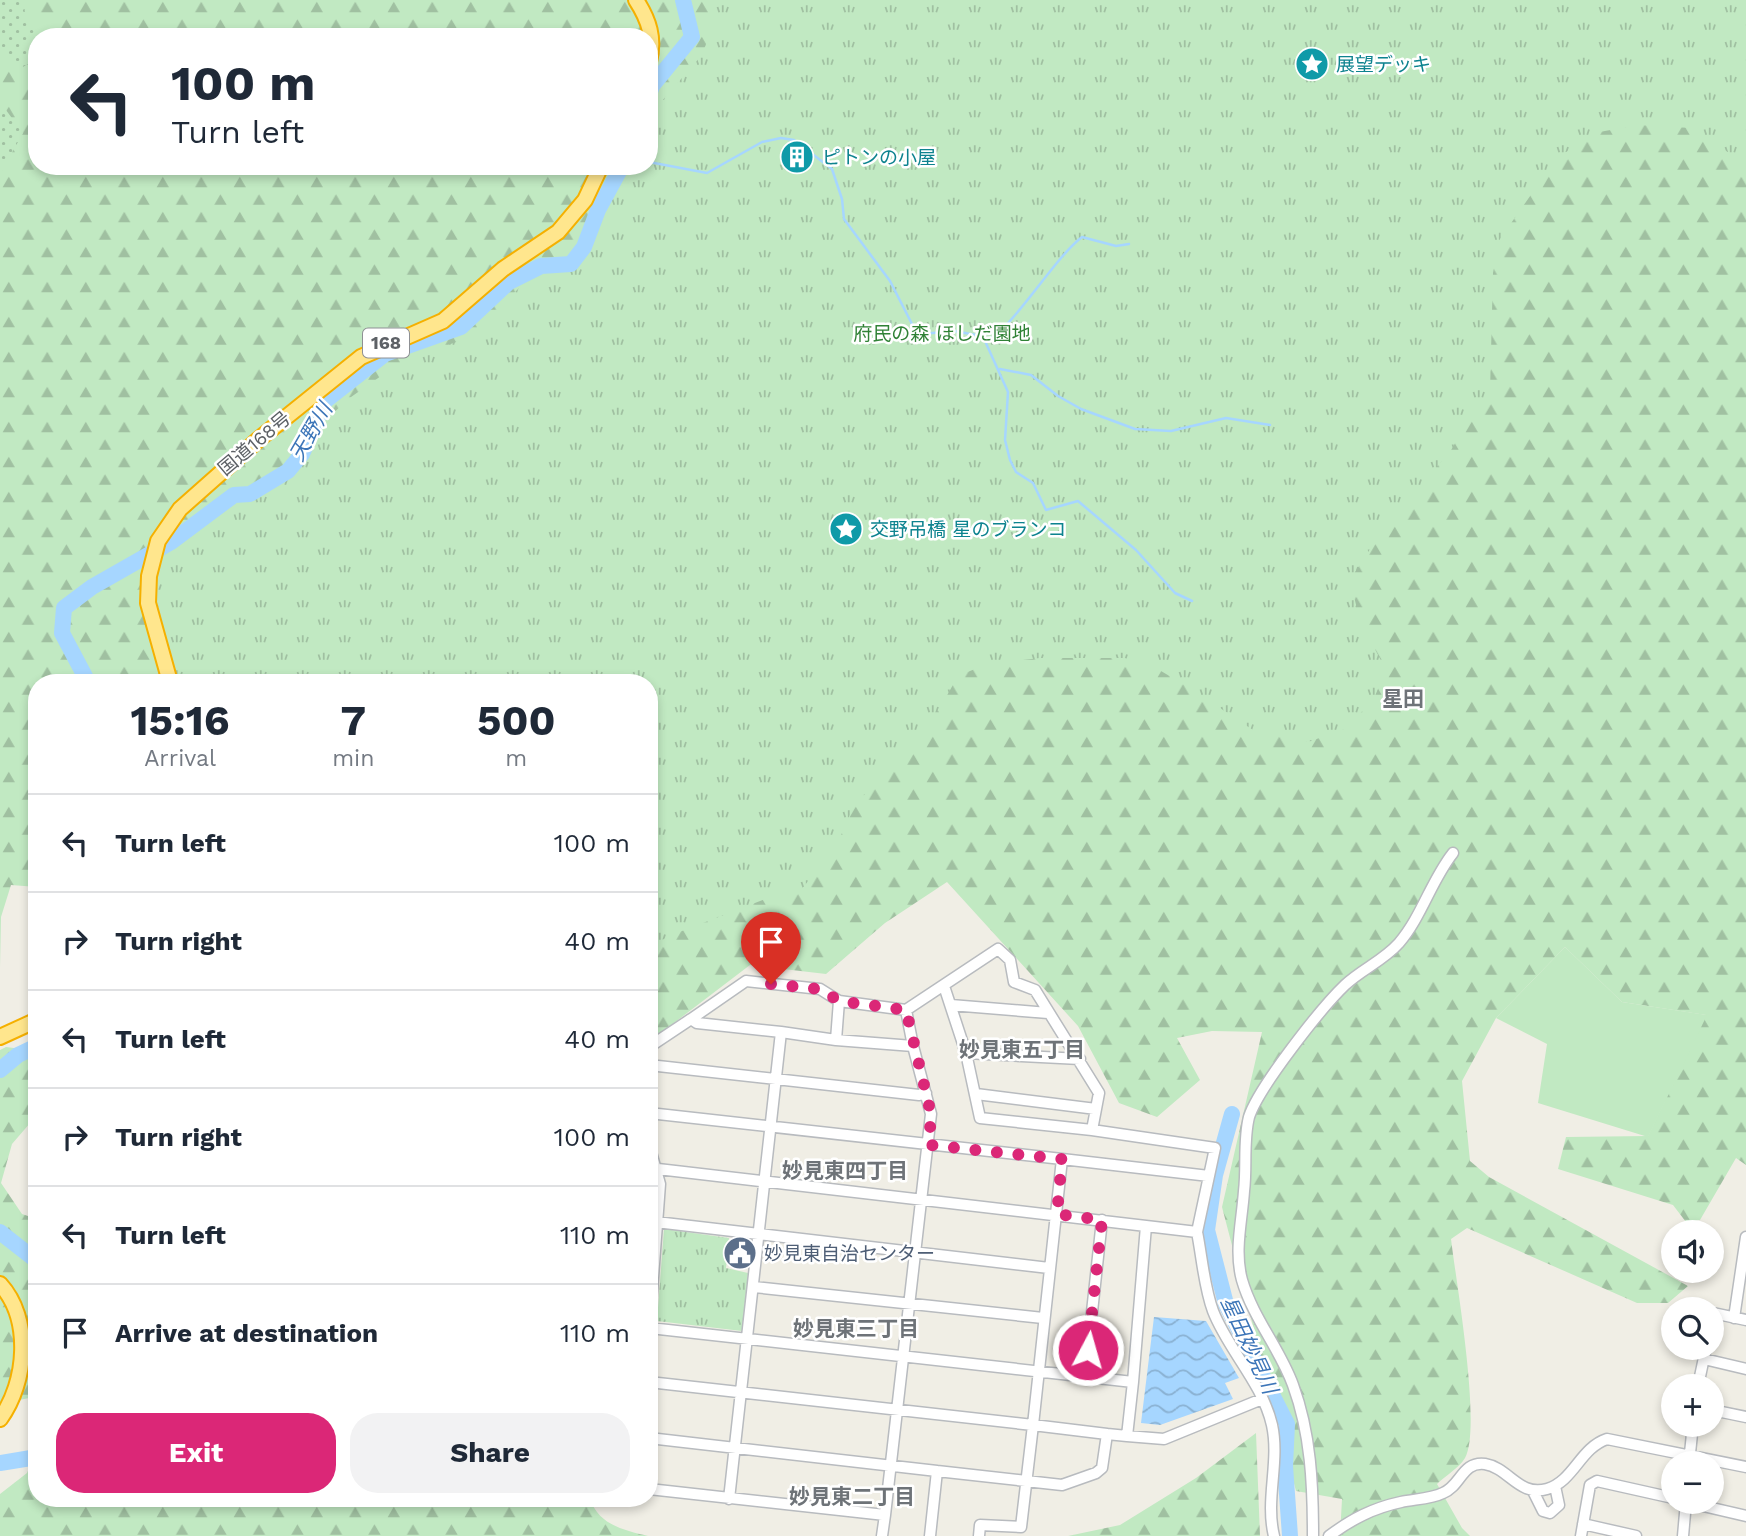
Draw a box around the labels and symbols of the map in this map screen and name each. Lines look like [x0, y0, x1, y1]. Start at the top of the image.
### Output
place icon: 展望デッキ [1293, 45, 1331, 83]
place label: 展望デッキ [1336, 53, 1431, 76]
building icon: ピトンの小屋 [778, 138, 816, 176]
place label: ピトンの小屋 [822, 146, 936, 169]
park label: 府民の森 ほしだ園地 [853, 322, 1031, 345]
road number: 168 [363, 328, 409, 358]
water label: 天野川 [284, 396, 338, 465]
street label: 国道168号 [213, 406, 295, 480]
place icon: 交野吊橋 星のブランコ [827, 510, 865, 548]
place label: 交野吊橋 星のブランコ [870, 518, 1066, 541]
district label: 星田 [1382, 686, 1424, 711]
pin [741, 912, 801, 984]
district label: 妙見東五丁目 [959, 1037, 1085, 1062]
district label: 妙見東四丁目 [782, 1158, 908, 1183]
public building icon: 妙見東自治センター [721, 1234, 759, 1272]
place label: 妙見東自治センター [764, 1242, 935, 1265]
water label: 星田妙見川 [1216, 1292, 1284, 1399]
position arrow [1051, 1313, 1125, 1387]
district label: 妙見東三丁目 [793, 1316, 919, 1341]
district label: 妙見東二丁目 [789, 1484, 915, 1509]

